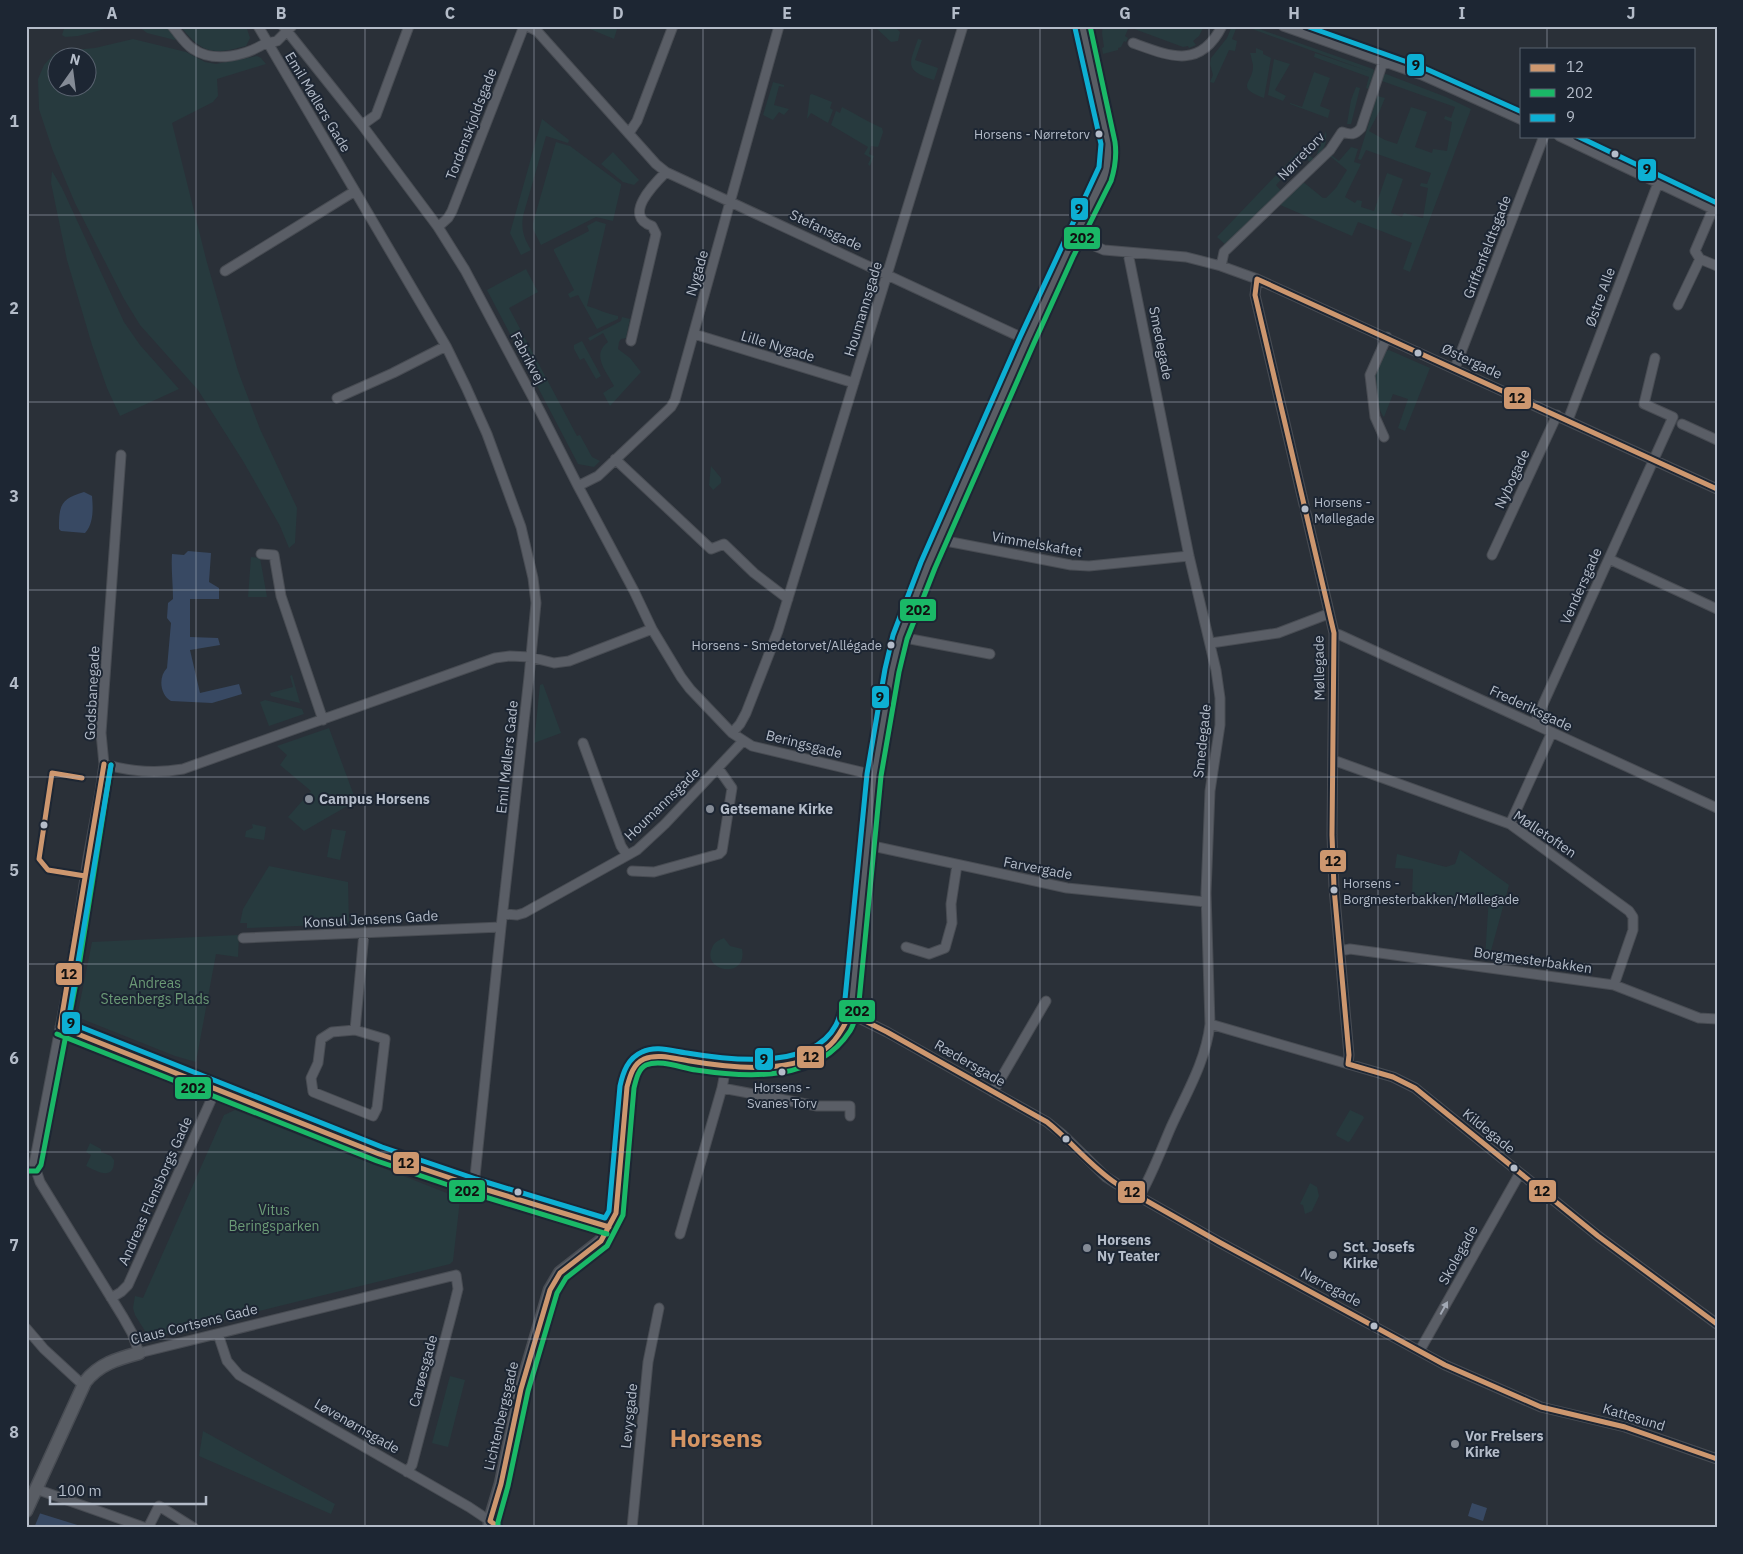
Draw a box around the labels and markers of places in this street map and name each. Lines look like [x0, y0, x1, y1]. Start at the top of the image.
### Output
place label: Horsens - Nørretorv [974, 126, 1091, 143]
marker: Horsens - Nørretorv [1094, 129, 1104, 139]
unlabelled marker [1610, 149, 1620, 159]
unlabelled marker [1413, 348, 1423, 358]
place label: Horsens - Møllegade [1314, 494, 1375, 527]
marker: Horsens - Møllegade [1300, 504, 1310, 514]
place label: Horsens - Smedetorvet/Allégade [692, 637, 882, 654]
marker: Horsens - Smedetorvet/Allégade [886, 640, 896, 650]
place label: Campus Horsens [319, 790, 430, 808]
marker: Campus Horsens [303, 793, 315, 805]
place label: Getsemane Kirke [720, 800, 833, 818]
marker: Getsemane Kirke [704, 803, 716, 815]
unlabelled marker [39, 820, 49, 830]
place label: Horsens - Borgmesterbakken/Møllegade [1343, 875, 1519, 908]
marker: Horsens - Borgmesterbakken/Møllegade [1329, 885, 1339, 895]
marker: Horsens - Svanes Torv [777, 1067, 787, 1077]
place label: Horsens - Svanes Torv [747, 1079, 818, 1112]
unlabelled marker [1061, 1134, 1071, 1144]
unlabelled marker [1509, 1163, 1519, 1173]
unlabelled marker [513, 1187, 523, 1197]
place label: Horsens Ny Teater [1097, 1231, 1160, 1265]
place label: Sct. Josefs Kirke [1343, 1238, 1415, 1272]
marker: Horsens Ny Teater [1081, 1242, 1093, 1254]
marker: Sct. Josefs Kirke [1327, 1249, 1339, 1261]
unlabelled marker [1369, 1321, 1379, 1331]
place label: Vor Frelsers Kirke [1465, 1427, 1544, 1461]
marker: Vor Frelsers Kirke [1449, 1438, 1461, 1450]

